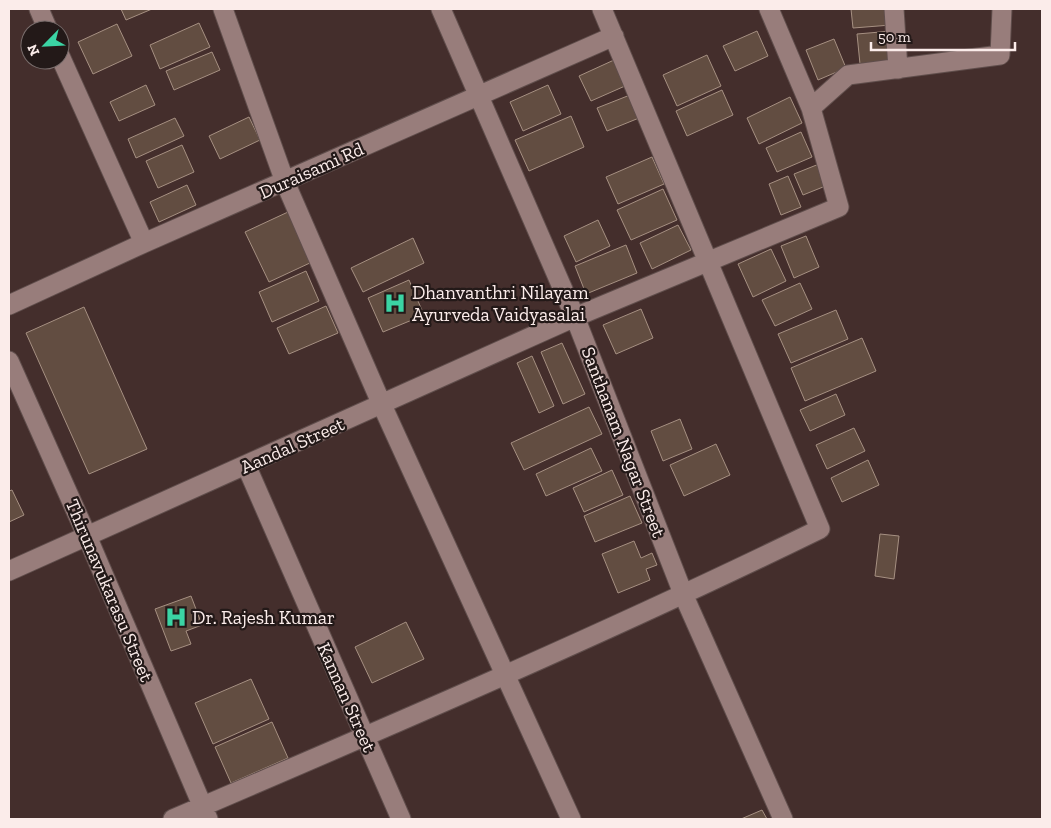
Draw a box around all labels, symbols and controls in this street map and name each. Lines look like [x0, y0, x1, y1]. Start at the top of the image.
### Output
north arrow [20, 20, 70, 70]
scale bar [871, 20, 1015, 52]
text: 50 m [878, 28, 911, 46]
text: N [24, 41, 44, 58]
street label: Duraisami Rd [255, 137, 368, 204]
place label: Dhanvanthri Nilayam Ayurveda Vaidyasalai [412, 281, 589, 326]
hospital icon: Dhanvanthri Nilayam Ayurveda Vaidyasalai [382, 290, 408, 316]
street label: Santhanam Nagar Street [577, 344, 671, 541]
street label: Aandal Street [237, 412, 348, 479]
street label: Thirunavukarasu Street [61, 496, 158, 685]
hospital icon: Dr. Rajesh Kumar [163, 604, 189, 630]
place label: Dr. Rajesh Kumar [192, 606, 335, 629]
street label: Kannan Street [312, 639, 381, 756]

